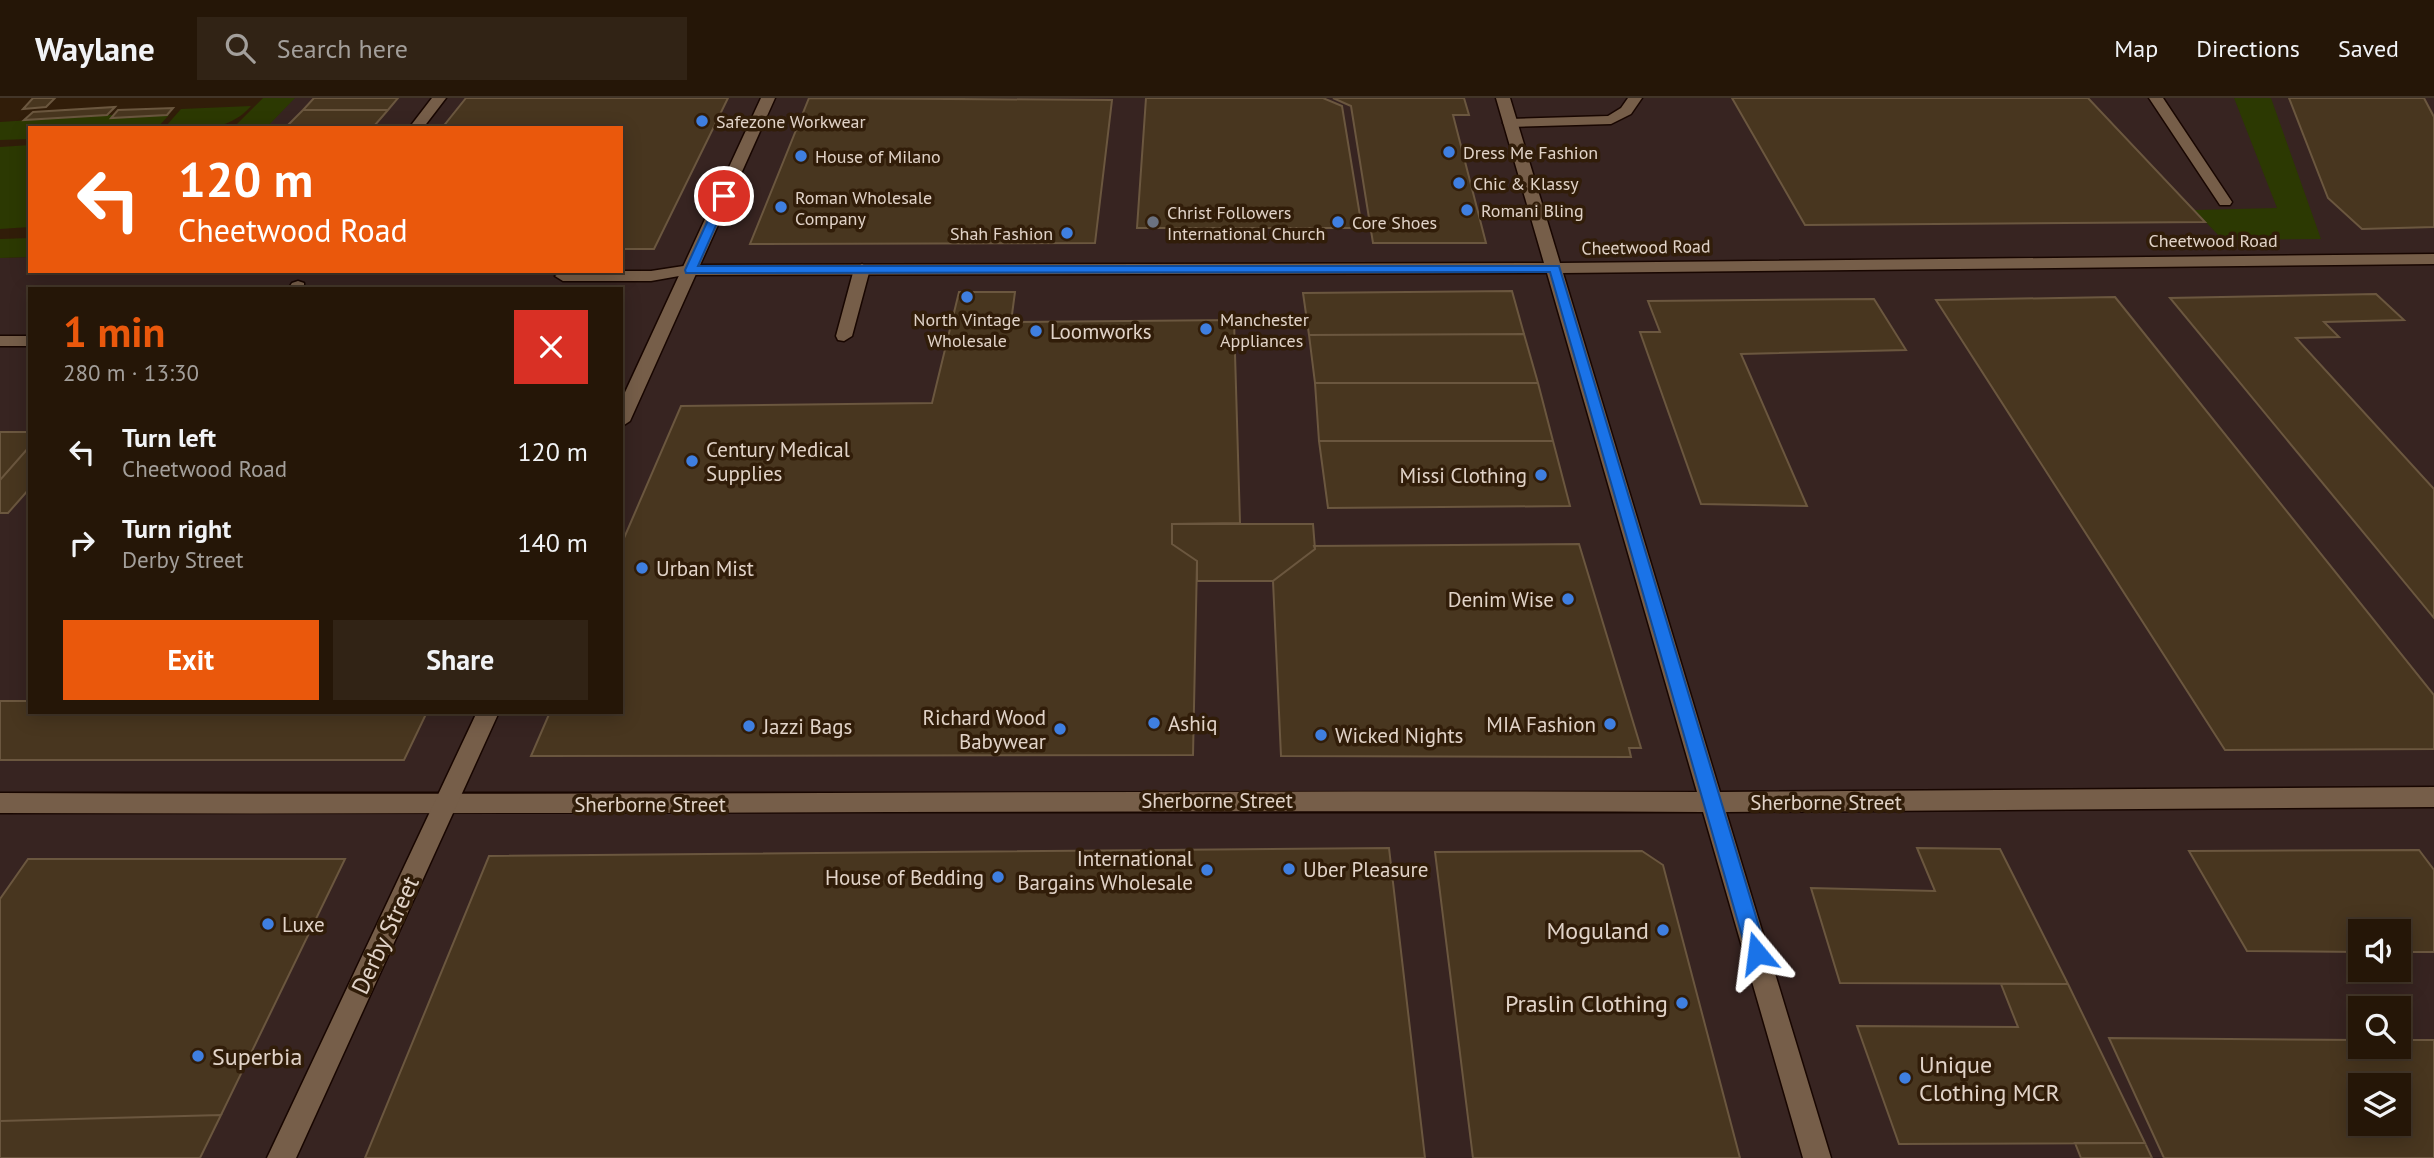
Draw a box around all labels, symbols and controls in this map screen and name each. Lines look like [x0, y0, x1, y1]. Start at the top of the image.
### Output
search box [197, 17, 687, 80]
text: Waylane [35, 27, 155, 70]
icon: search [221, 29, 259, 67]
text: Search here [277, 32, 408, 65]
text: Map [2114, 33, 2158, 64]
text: Directions [2196, 33, 2300, 64]
text: Saved [2338, 33, 2399, 64]
place label: Safezone Workwear [716, 110, 866, 133]
marker: Safezone Workwear [694, 113, 710, 129]
place label: Dress Me Fashion [1463, 141, 1598, 164]
marker: Dress Me Fashion [1441, 144, 1457, 160]
place label: House of Milano [815, 145, 941, 168]
text: 120 m [178, 147, 313, 211]
marker: House of Milano [793, 148, 809, 164]
icon: left [63, 154, 154, 245]
pin [694, 166, 754, 226]
place label: Chic & Klassy [1473, 172, 1579, 195]
marker: Chic & Klassy [1451, 175, 1467, 191]
icon: arrive [705, 177, 743, 215]
place label: Roman Wholesale Company [795, 186, 932, 230]
marker: Roman Wholesale Company [773, 199, 789, 215]
place label: Romani Bling [1481, 199, 1584, 222]
place label: Christ Followers International Church [1167, 201, 1325, 245]
marker: Romani Bling [1459, 202, 1475, 218]
text: Cheetwood Road [178, 209, 408, 251]
place label: Core Shoes [1352, 211, 1437, 234]
marker: Christ Followers International Church [1145, 214, 1161, 230]
marker: Core Shoes [1330, 214, 1346, 230]
place label: Shah Fashion [950, 222, 1053, 245]
marker: Shah Fashion [1059, 225, 1075, 241]
street label: Cheetwood Road [2148, 229, 2278, 252]
street label: Cheetwood Road [1581, 234, 1711, 260]
marker: North Vintage Wholesale [959, 289, 975, 305]
text: 1 min [63, 304, 165, 359]
place label: North Vintage Wholesale [913, 308, 1021, 352]
place label: Manchester Appliances [1220, 308, 1309, 352]
button: close [514, 310, 588, 384]
place label: Loomworks [1050, 318, 1152, 345]
marker: Manchester Appliances [1198, 321, 1214, 337]
marker: Loomworks [1028, 323, 1044, 339]
text: 280 m · 13:30 [63, 358, 199, 387]
text: Turn left [122, 421, 216, 454]
icon: left [63, 433, 101, 471]
text: 120 m [517, 435, 588, 468]
place label: Century Medical Supplies [706, 436, 850, 487]
marker: Century Medical Supplies [684, 453, 700, 469]
text: Cheetwood Road [122, 454, 287, 483]
place label: Missi Clothing [1399, 462, 1527, 489]
marker: Missi Clothing [1533, 467, 1549, 483]
text: Turn right [122, 512, 231, 545]
icon: right [63, 524, 101, 562]
text: 140 m [517, 526, 588, 559]
text: Derby Street [122, 545, 243, 574]
place label: Urban Mist [656, 555, 754, 582]
marker: Urban Mist [634, 560, 650, 576]
place label: Denim Wise [1448, 586, 1554, 613]
marker: Denim Wise [1560, 591, 1576, 607]
button: Exit [63, 620, 319, 700]
button: Share [333, 620, 588, 700]
place label: Richard Wood Babywear [923, 704, 1046, 755]
place label: Ashiq [1168, 710, 1218, 737]
place label: MIA Fashion [1486, 711, 1596, 738]
place label: Jazzi Bags [762, 713, 852, 740]
marker: Ashiq [1146, 715, 1162, 731]
marker: MIA Fashion [1602, 716, 1618, 732]
marker: Jazzi Bags [741, 718, 757, 734]
marker: Richard Wood Babywear [1052, 721, 1068, 737]
place label: Wicked Nights [1335, 722, 1463, 749]
marker: Wicked Nights [1313, 727, 1329, 743]
street label: Sherborne Street [1141, 787, 1293, 814]
street label: Sherborne Street [1750, 789, 1902, 816]
street label: Sherborne Street [574, 791, 726, 818]
place label: International Bargains Wholesale [1017, 845, 1193, 896]
place label: Uber Pleasure [1303, 856, 1428, 883]
marker: Uber Pleasure [1281, 861, 1297, 877]
marker: International Bargains Wholesale [1199, 862, 1215, 878]
place label: House of Bedding [825, 864, 984, 891]
marker: House of Bedding [990, 869, 1006, 885]
street label: Derby Street [344, 871, 426, 999]
place label: Luxe [282, 911, 325, 938]
place label: Moguland [1546, 915, 1649, 946]
marker: Luxe [260, 916, 276, 932]
position arrow [1720, 916, 1794, 990]
map controls [2348, 919, 2411, 1136]
button: sound [2348, 919, 2411, 982]
marker: Moguland [1655, 922, 1671, 938]
place label: Praslin Clothing [1505, 988, 1668, 1019]
marker: Praslin Clothing [1674, 995, 1690, 1011]
button: search [2348, 996, 2411, 1059]
place label: Superbia [212, 1041, 302, 1072]
marker: Superbia [190, 1048, 206, 1064]
place label: Unique Clothing MCR [1919, 1049, 2060, 1108]
marker: Unique Clothing MCR [1897, 1070, 1913, 1086]
button: layers [2348, 1073, 2411, 1136]

